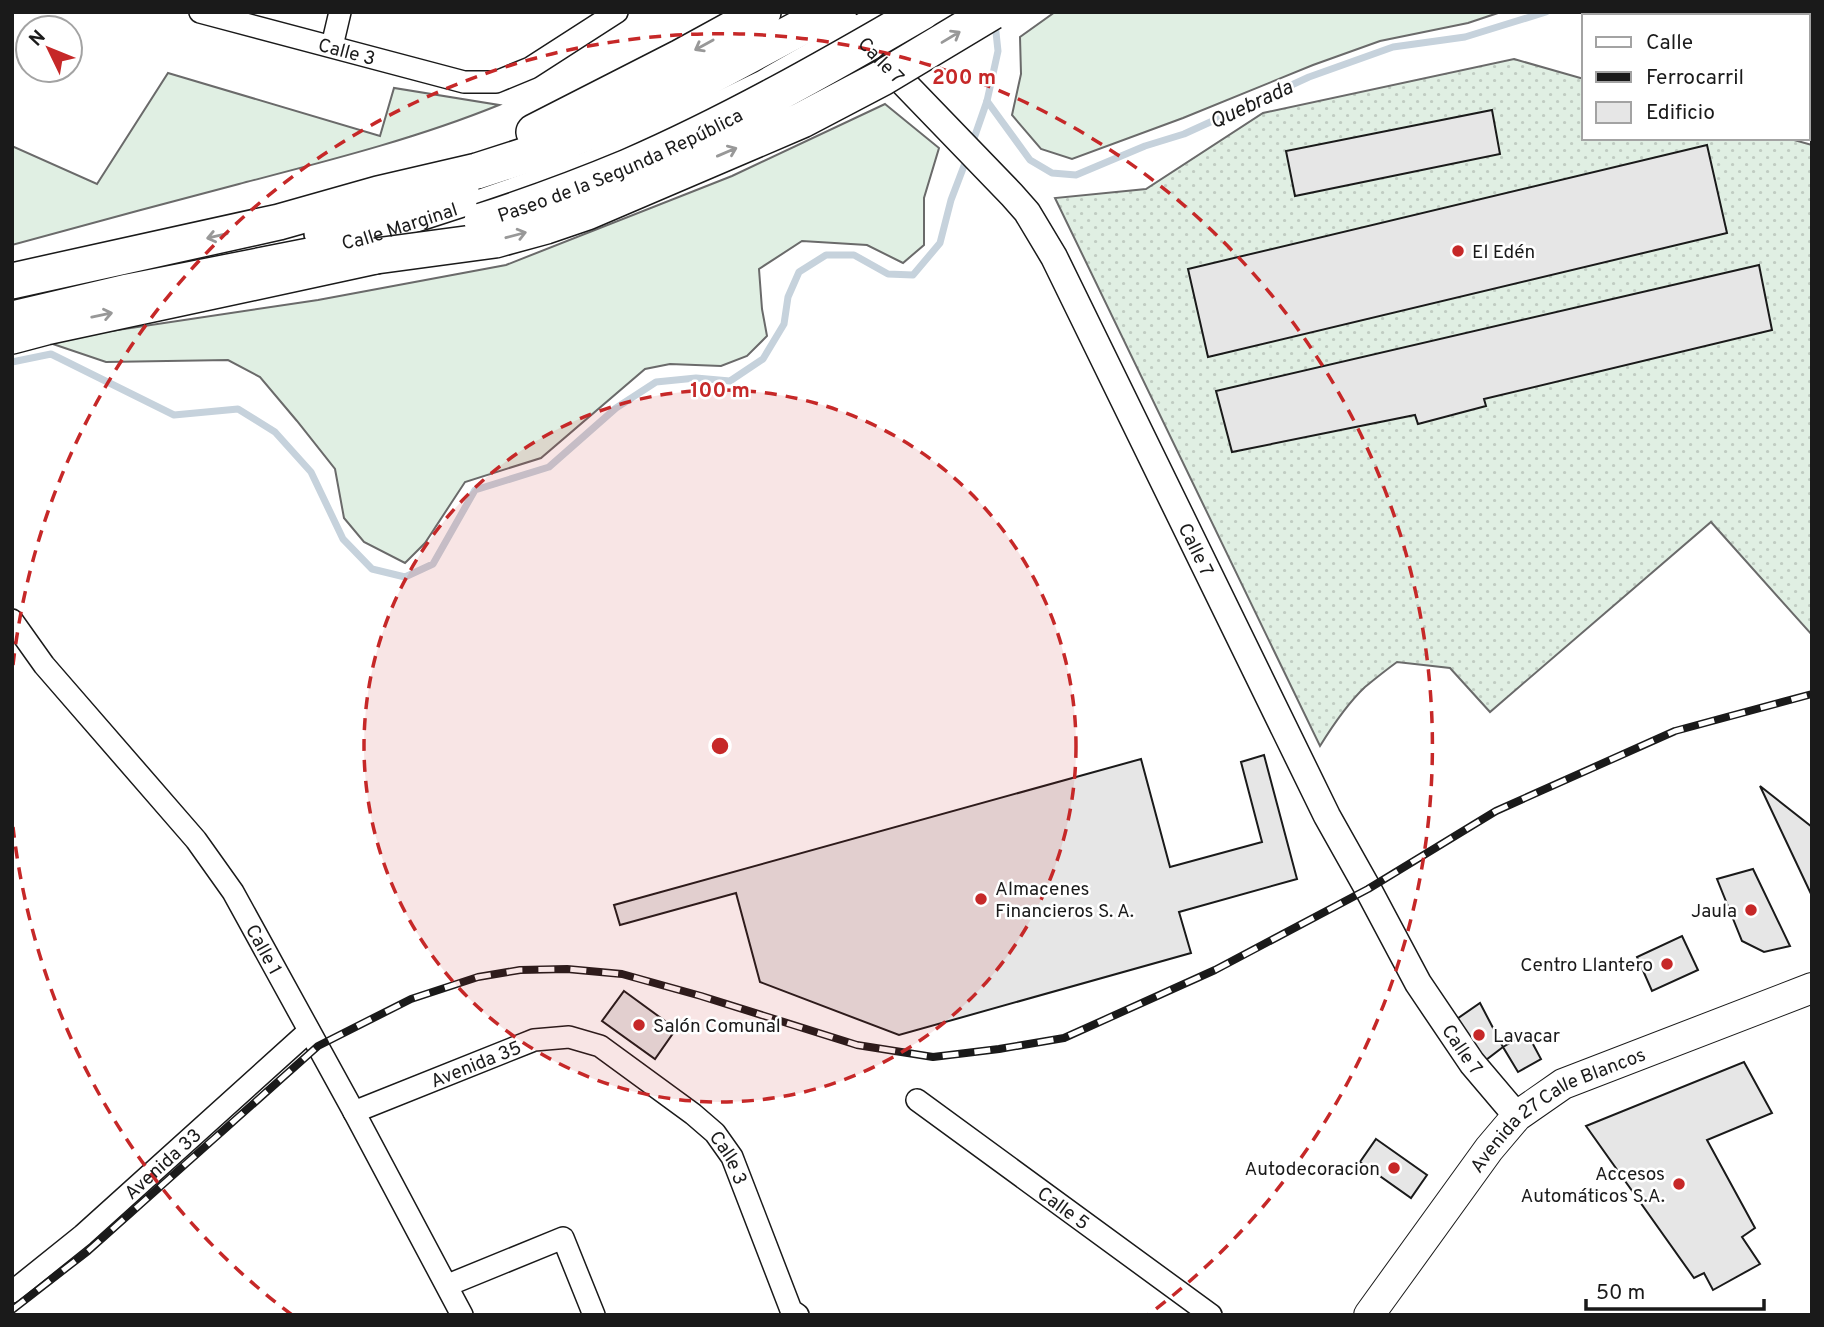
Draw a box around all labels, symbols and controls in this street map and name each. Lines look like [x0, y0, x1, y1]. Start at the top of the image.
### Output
north arrow [14, 14, 84, 84]
legend [1582, 14, 1810, 140]
text: N [25, 26, 51, 52]
one-way arrow [940, 29, 960, 43]
text: Calle [1646, 30, 1693, 57]
street label: Calle 7 [852, 33, 908, 90]
street label: Calle 3 [315, 34, 378, 72]
one-way arrow [694, 38, 714, 52]
text: 200 m [932, 65, 996, 92]
text: Ferrocarril [1646, 65, 1744, 92]
water label: Quebrada [1206, 74, 1298, 136]
text: Edificio [1646, 100, 1715, 127]
street label: Paseo de la Segunda República [495, 104, 747, 229]
one-way arrow [716, 145, 738, 158]
street label: Calle Marginal [340, 198, 461, 256]
one-way arrow [505, 227, 527, 240]
one-way arrow [206, 229, 229, 243]
place label: El Edén [1472, 241, 1535, 265]
marker: El Edén [1450, 243, 1466, 259]
one-way arrow [90, 307, 113, 321]
text: 100 m [690, 378, 750, 405]
street label: Calle 7 [1172, 520, 1218, 581]
centre of rings [708, 734, 732, 758]
place label: Almacenes Financieros S. A. [995, 878, 1134, 924]
marker: Almacenes Financieros S. A. [973, 891, 989, 907]
place label: Jaula [1691, 900, 1737, 924]
marker: Jaula [1743, 902, 1759, 918]
street label: Calle 1 [239, 921, 286, 980]
place label: Centro Llantero [1520, 954, 1653, 978]
marker: Centro Llantero [1659, 956, 1675, 972]
place label: Salón Comunal [653, 1015, 781, 1039]
marker: Salón Comunal [631, 1017, 647, 1033]
street label: Calle 7 [1435, 1020, 1487, 1081]
place label: Lavacar [1493, 1025, 1561, 1049]
marker: Lavacar [1471, 1027, 1487, 1043]
street label: Avenida 35 [427, 1036, 525, 1094]
street label: Avenida 27 Calle Blancos [1466, 1043, 1649, 1178]
street label: Avenida 33 [120, 1124, 207, 1206]
street label: Calle 3 [703, 1127, 751, 1188]
place label: Autodecoracion [1244, 1158, 1380, 1182]
marker: Autodecoracion [1386, 1160, 1402, 1176]
place label: Accesos Automáticos S.A. [1520, 1163, 1665, 1209]
marker: Accesos Automáticos S.A. [1671, 1176, 1687, 1192]
street label: Calle 5 [1032, 1182, 1094, 1236]
scale bar [1586, 1268, 1764, 1312]
text: 50 m [1596, 1280, 1645, 1307]

